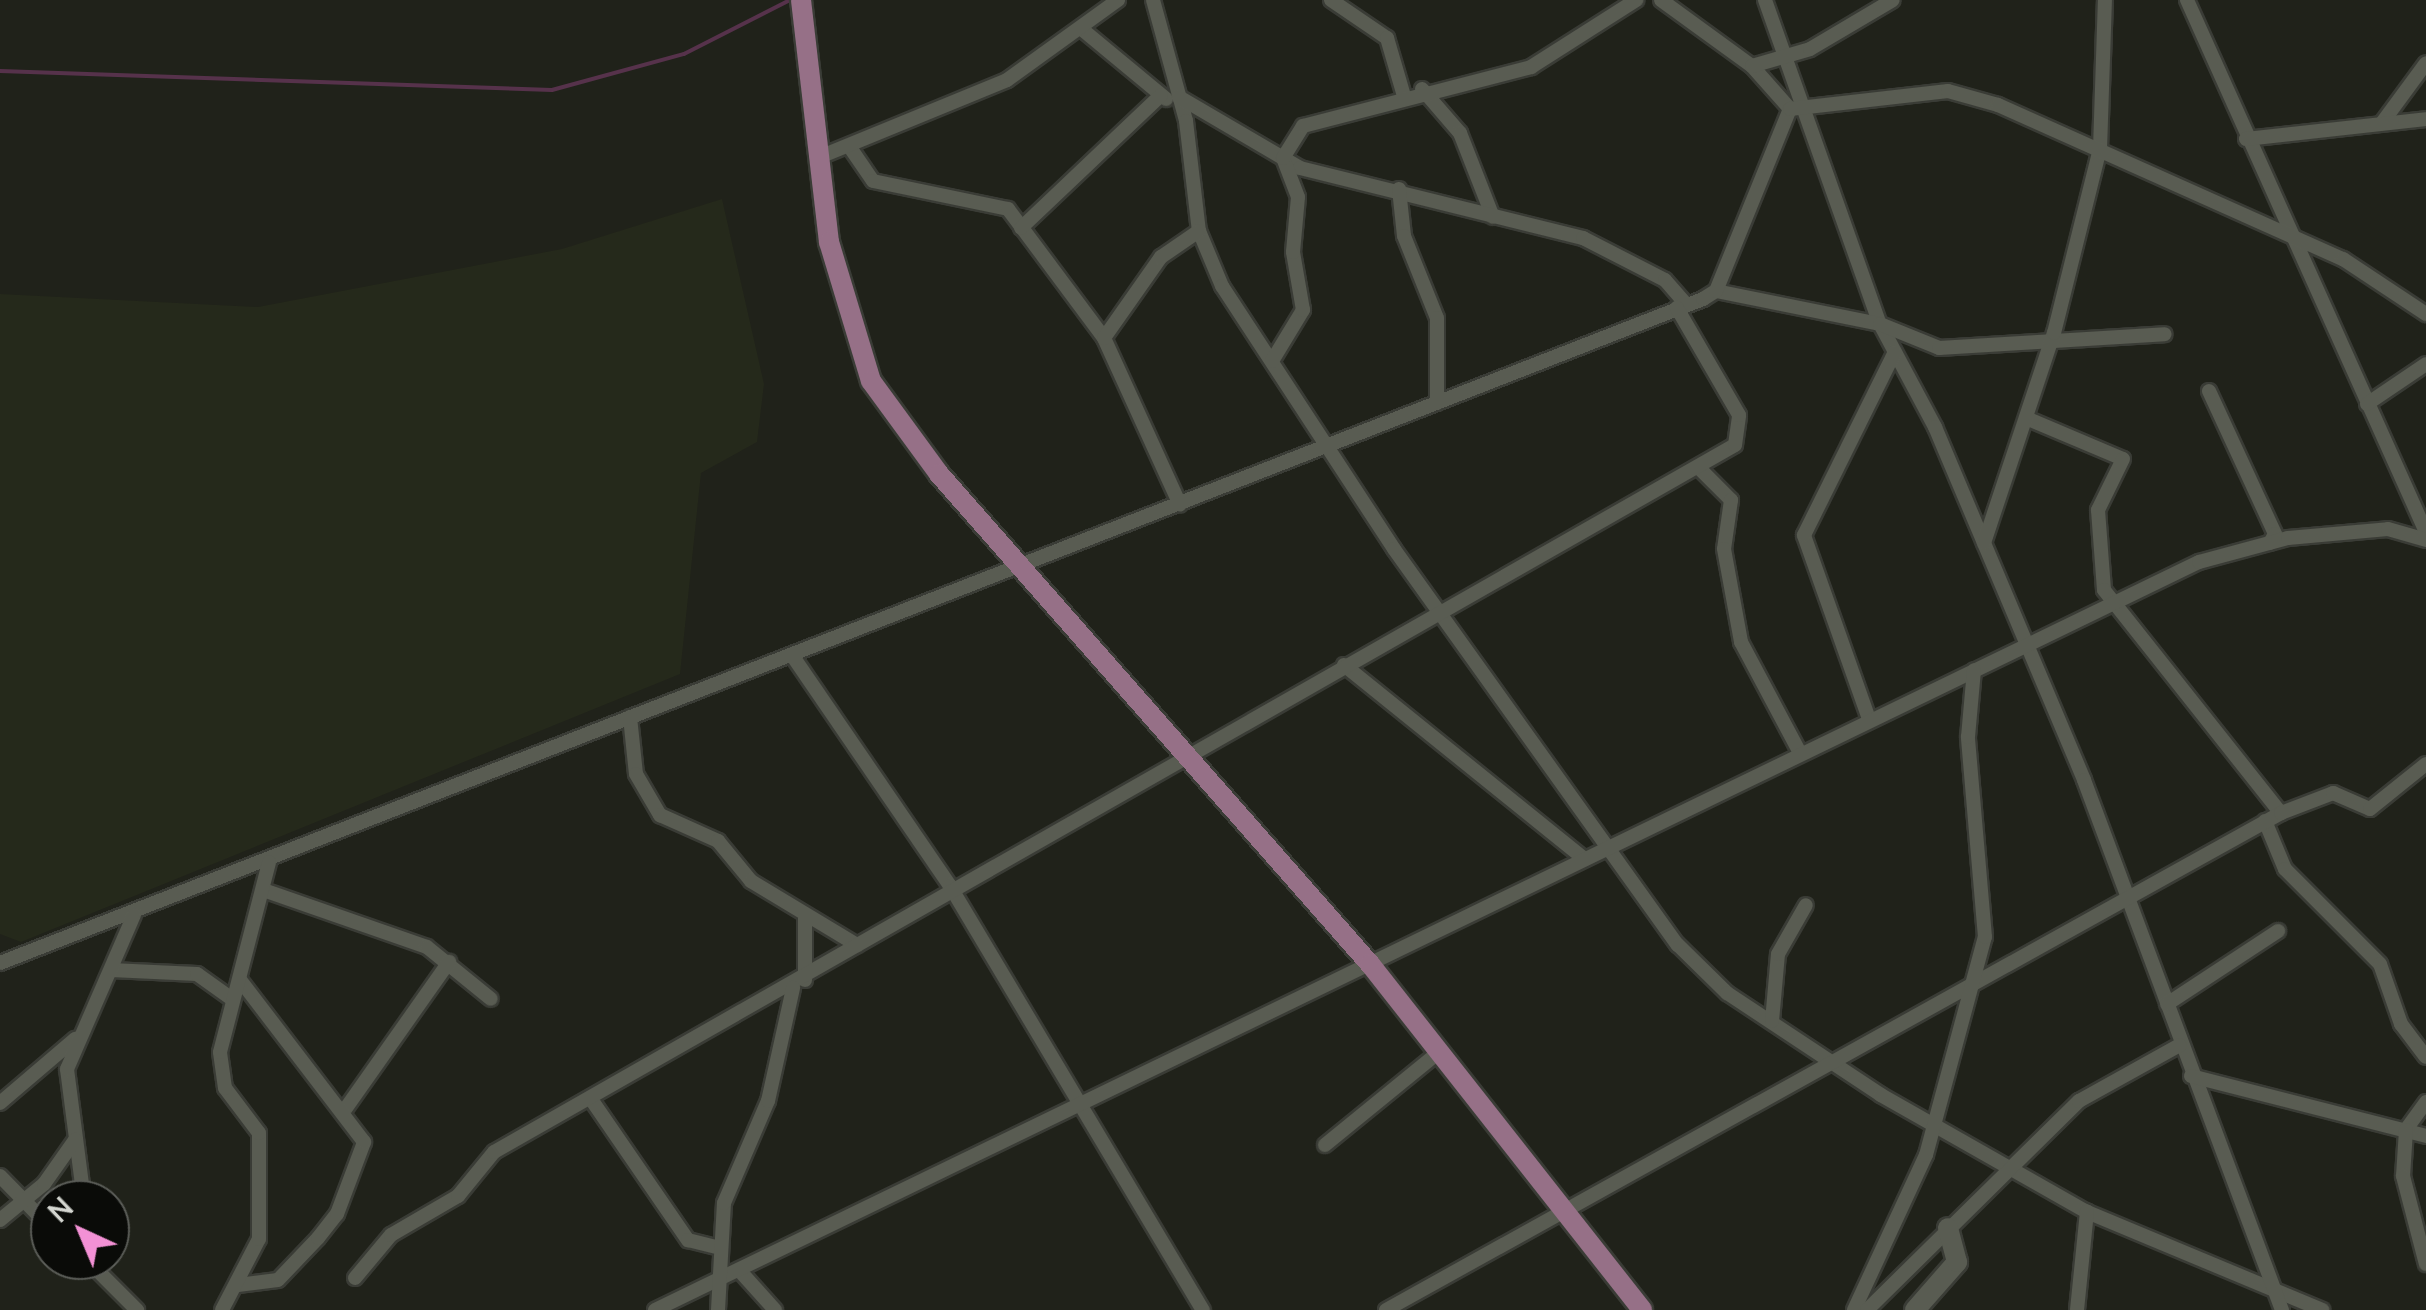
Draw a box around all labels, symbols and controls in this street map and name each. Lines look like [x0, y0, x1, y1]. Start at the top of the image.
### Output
north arrow [30, 1180, 130, 1280]
text: N [40, 1190, 80, 1229]

